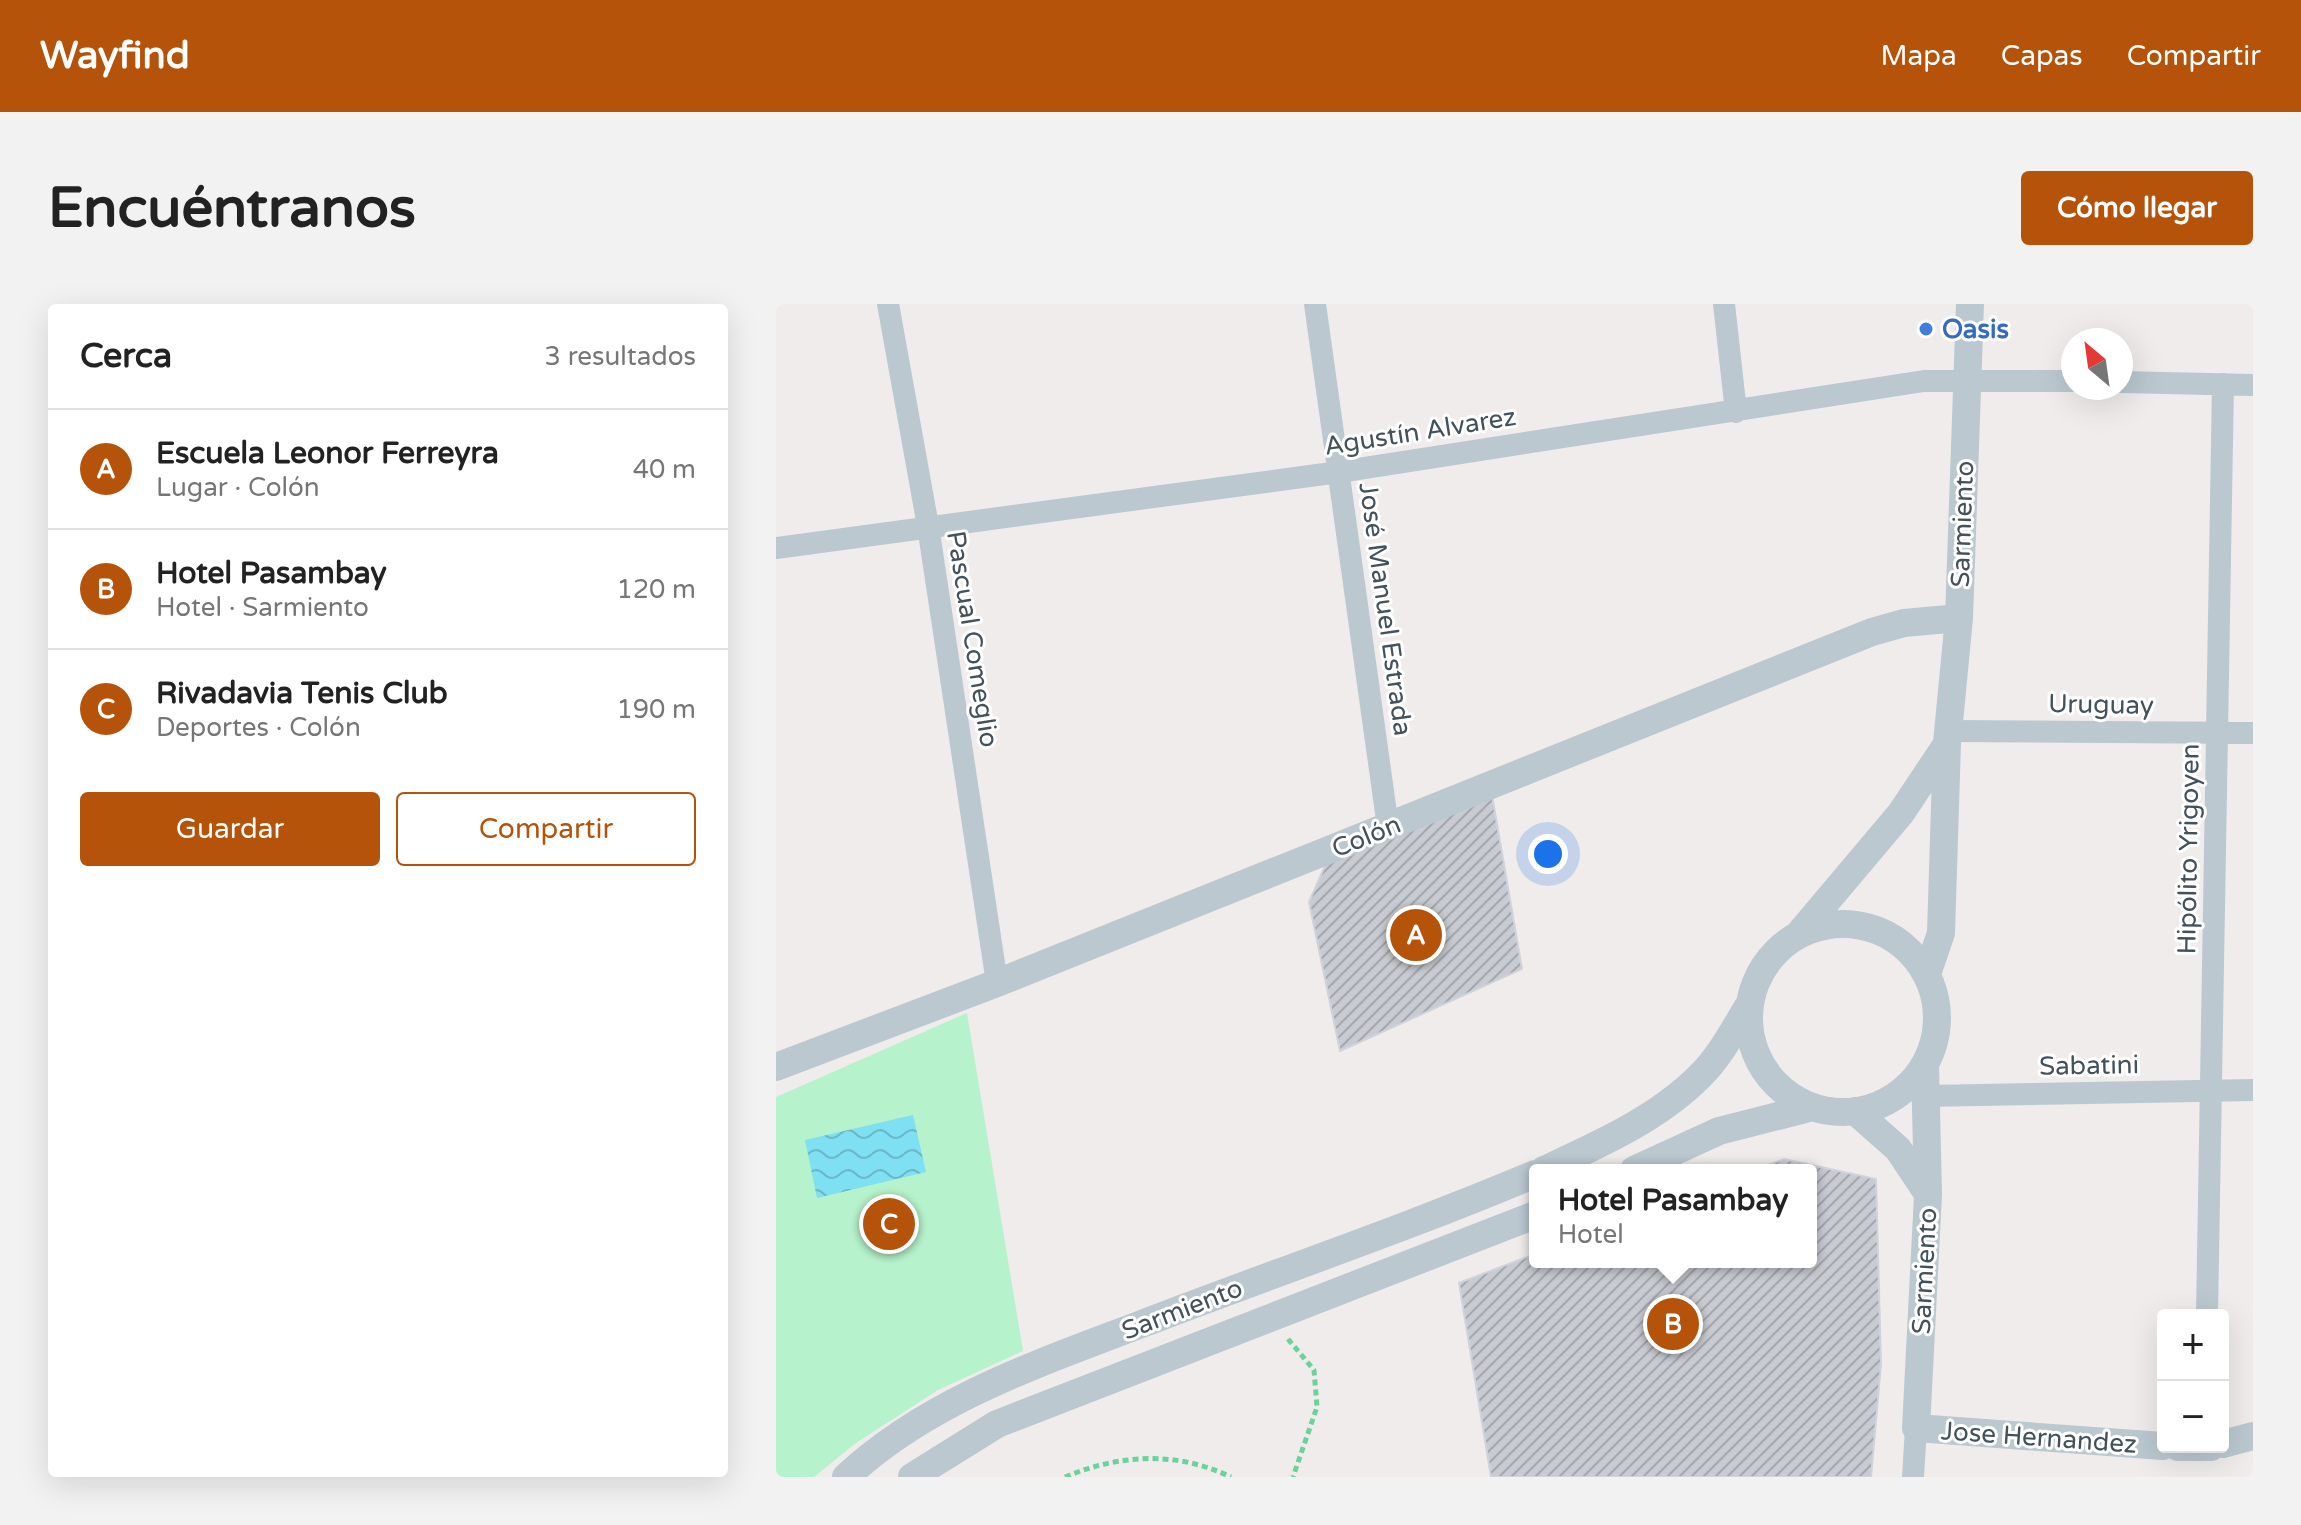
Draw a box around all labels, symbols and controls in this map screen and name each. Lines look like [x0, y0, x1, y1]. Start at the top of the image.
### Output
text: Wayfind [40, 33, 190, 79]
text: Mapa [1880, 39, 1957, 73]
text: Capas [2001, 39, 2083, 73]
text: Compartir [2127, 39, 2261, 73]
button: Cómo llegar [2021, 171, 2253, 245]
text: Encuéntranos [48, 175, 416, 242]
place label: Oasis [1942, 314, 2009, 345]
marker: Oasis [1917, 320, 1935, 338]
north arrow [2061, 328, 2133, 400]
text: Cerca [80, 336, 172, 377]
text: 3 resultados [545, 341, 696, 372]
street label: Agustín Alvarez [1322, 401, 1518, 462]
text: Escuela Leonor Ferreyra [156, 435, 499, 472]
text: A [96, 454, 116, 485]
text: 40 m [633, 454, 696, 485]
street label: Sarmiento [1945, 460, 1980, 588]
text: Lugar · Colón [156, 472, 320, 503]
street label: José Manuel Estrada [1352, 480, 1419, 738]
street label: Pascual Comeglio [940, 529, 1005, 749]
text: Hotel Pasambay [156, 555, 387, 592]
text: B [97, 574, 115, 605]
text: 120 m [616, 574, 696, 605]
text: Hotel · Sarmiento [156, 592, 369, 623]
text: Rivadavia Tenis Club [156, 675, 448, 712]
street label: Uruguay [2048, 688, 2154, 721]
text: C [97, 694, 115, 725]
text: 190 m [616, 694, 696, 725]
text: Deportes · Colón [156, 712, 361, 743]
street label: Hipólito Yrigoyen [2171, 743, 2206, 955]
button: Guardar [80, 792, 380, 866]
button: Compartir [396, 792, 696, 866]
street label: Colón [1327, 809, 1405, 864]
your location [1528, 834, 1568, 874]
pin: A [1390, 905, 1442, 965]
street label: Sabatini [2039, 1049, 2139, 1082]
popup [1529, 1164, 1817, 1268]
text: Hotel Pasambay [1558, 1182, 1788, 1219]
pin: C [863, 1194, 915, 1254]
street label: Sarmiento [1906, 1207, 1943, 1335]
text: Hotel [1558, 1219, 1624, 1250]
street label: Sarmiento [1117, 1272, 1247, 1347]
pin: B [1647, 1294, 1699, 1354]
map controls [2157, 1309, 2229, 1453]
button: + [2157, 1309, 2229, 1381]
button: − [2157, 1381, 2229, 1453]
street label: Jose Hernandez [1940, 1415, 2138, 1460]

